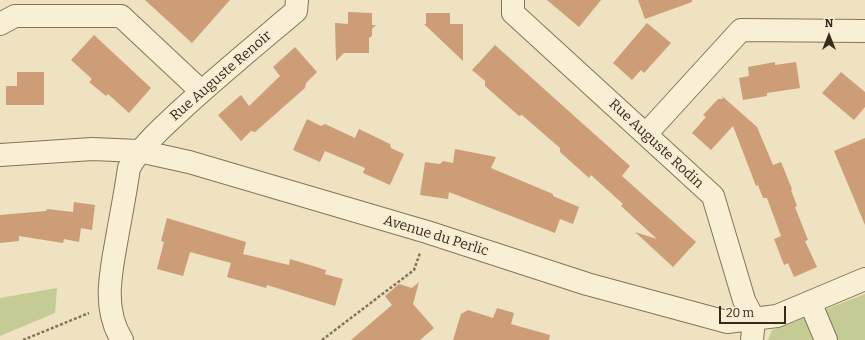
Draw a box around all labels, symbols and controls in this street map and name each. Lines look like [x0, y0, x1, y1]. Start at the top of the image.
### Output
north arrow [809, 16, 849, 56]
text: N [825, 17, 833, 30]
street label: Rue Auguste Renoir [167, 27, 275, 125]
street label: Rue Auguste Rodin [605, 96, 707, 192]
street label: Avenue du Perlic [381, 212, 491, 260]
scale bar [721, 298, 788, 324]
text: 20 m [726, 306, 754, 320]

